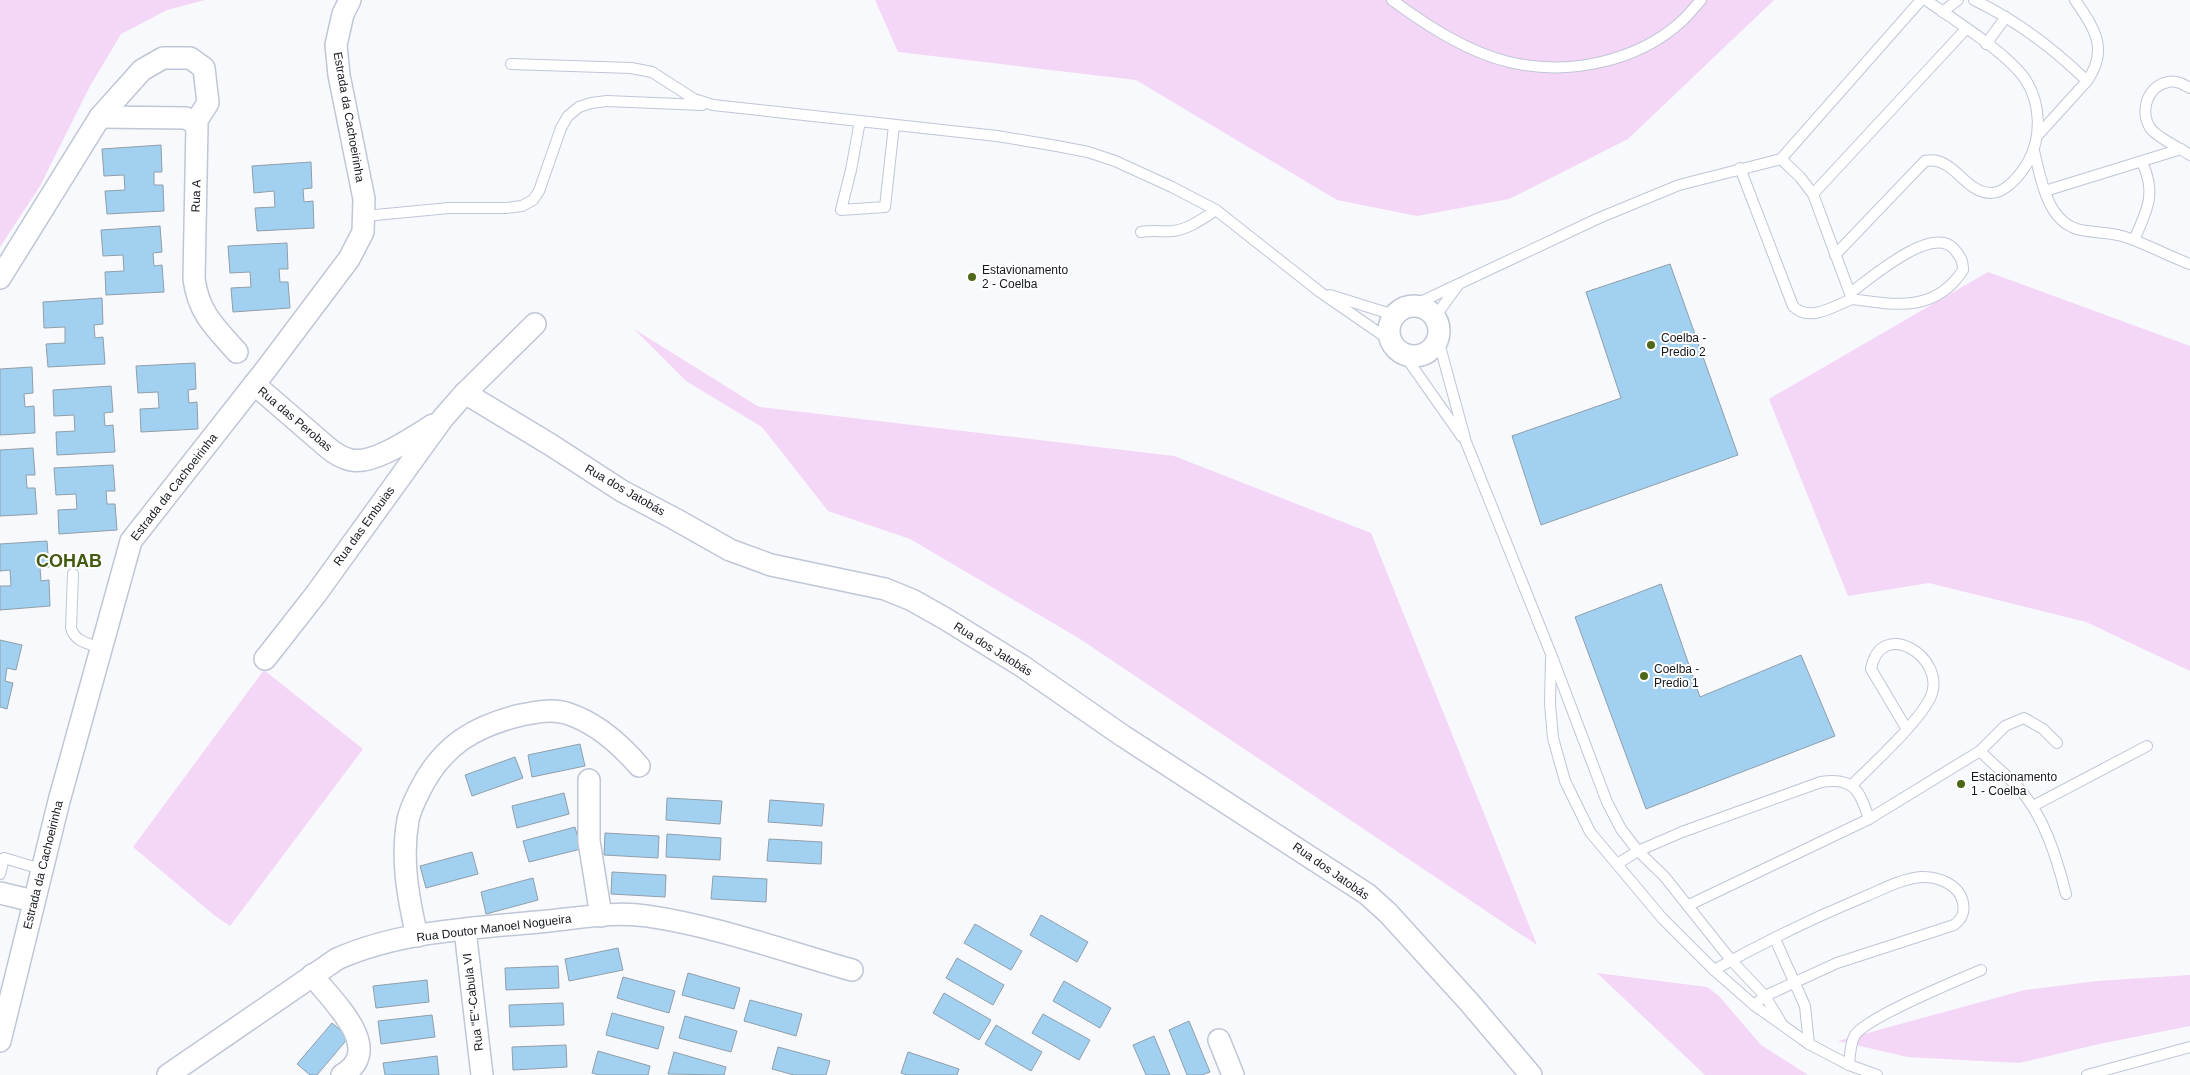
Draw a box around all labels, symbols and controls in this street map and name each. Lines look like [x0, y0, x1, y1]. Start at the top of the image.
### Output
street label: Estrada da Cachoeirinha [331, 51, 367, 184]
street label: Rua A [188, 179, 204, 213]
place label: Estavionamento 2 - Coelba [982, 263, 1068, 291]
marker: Estavionamento 2 - Coelba [966, 271, 978, 283]
place label: Coelba - Predio 2 [1661, 331, 1706, 359]
marker: Coelba - Predio 2 [1645, 339, 1657, 351]
street label: Rua das Perobas [255, 384, 335, 454]
street label: Estrada da Cachoeirinha [128, 430, 220, 543]
street label: Rua dos Jatobás [583, 461, 667, 519]
street label: Rua das Embuias [330, 484, 398, 568]
district label: COHAB [36, 551, 102, 571]
street label: Rua dos Jatobás [951, 619, 1035, 679]
place label: Coelba - Predio 1 [1654, 662, 1699, 690]
marker: Coelba - Predio 1 [1638, 670, 1650, 682]
place label: Estacionamento 1 - Coelba [1971, 770, 2057, 798]
marker: Estacionamento 1 - Coelba [1955, 778, 1967, 790]
street label: Estrada da Cachoeirinha [20, 799, 66, 931]
street label: Rua dos Jatobás [1290, 839, 1372, 903]
street label: Rua Doutor Manoel Nogueira [416, 912, 573, 944]
street label: Rua "E"-Cabula VI [460, 952, 486, 1052]

